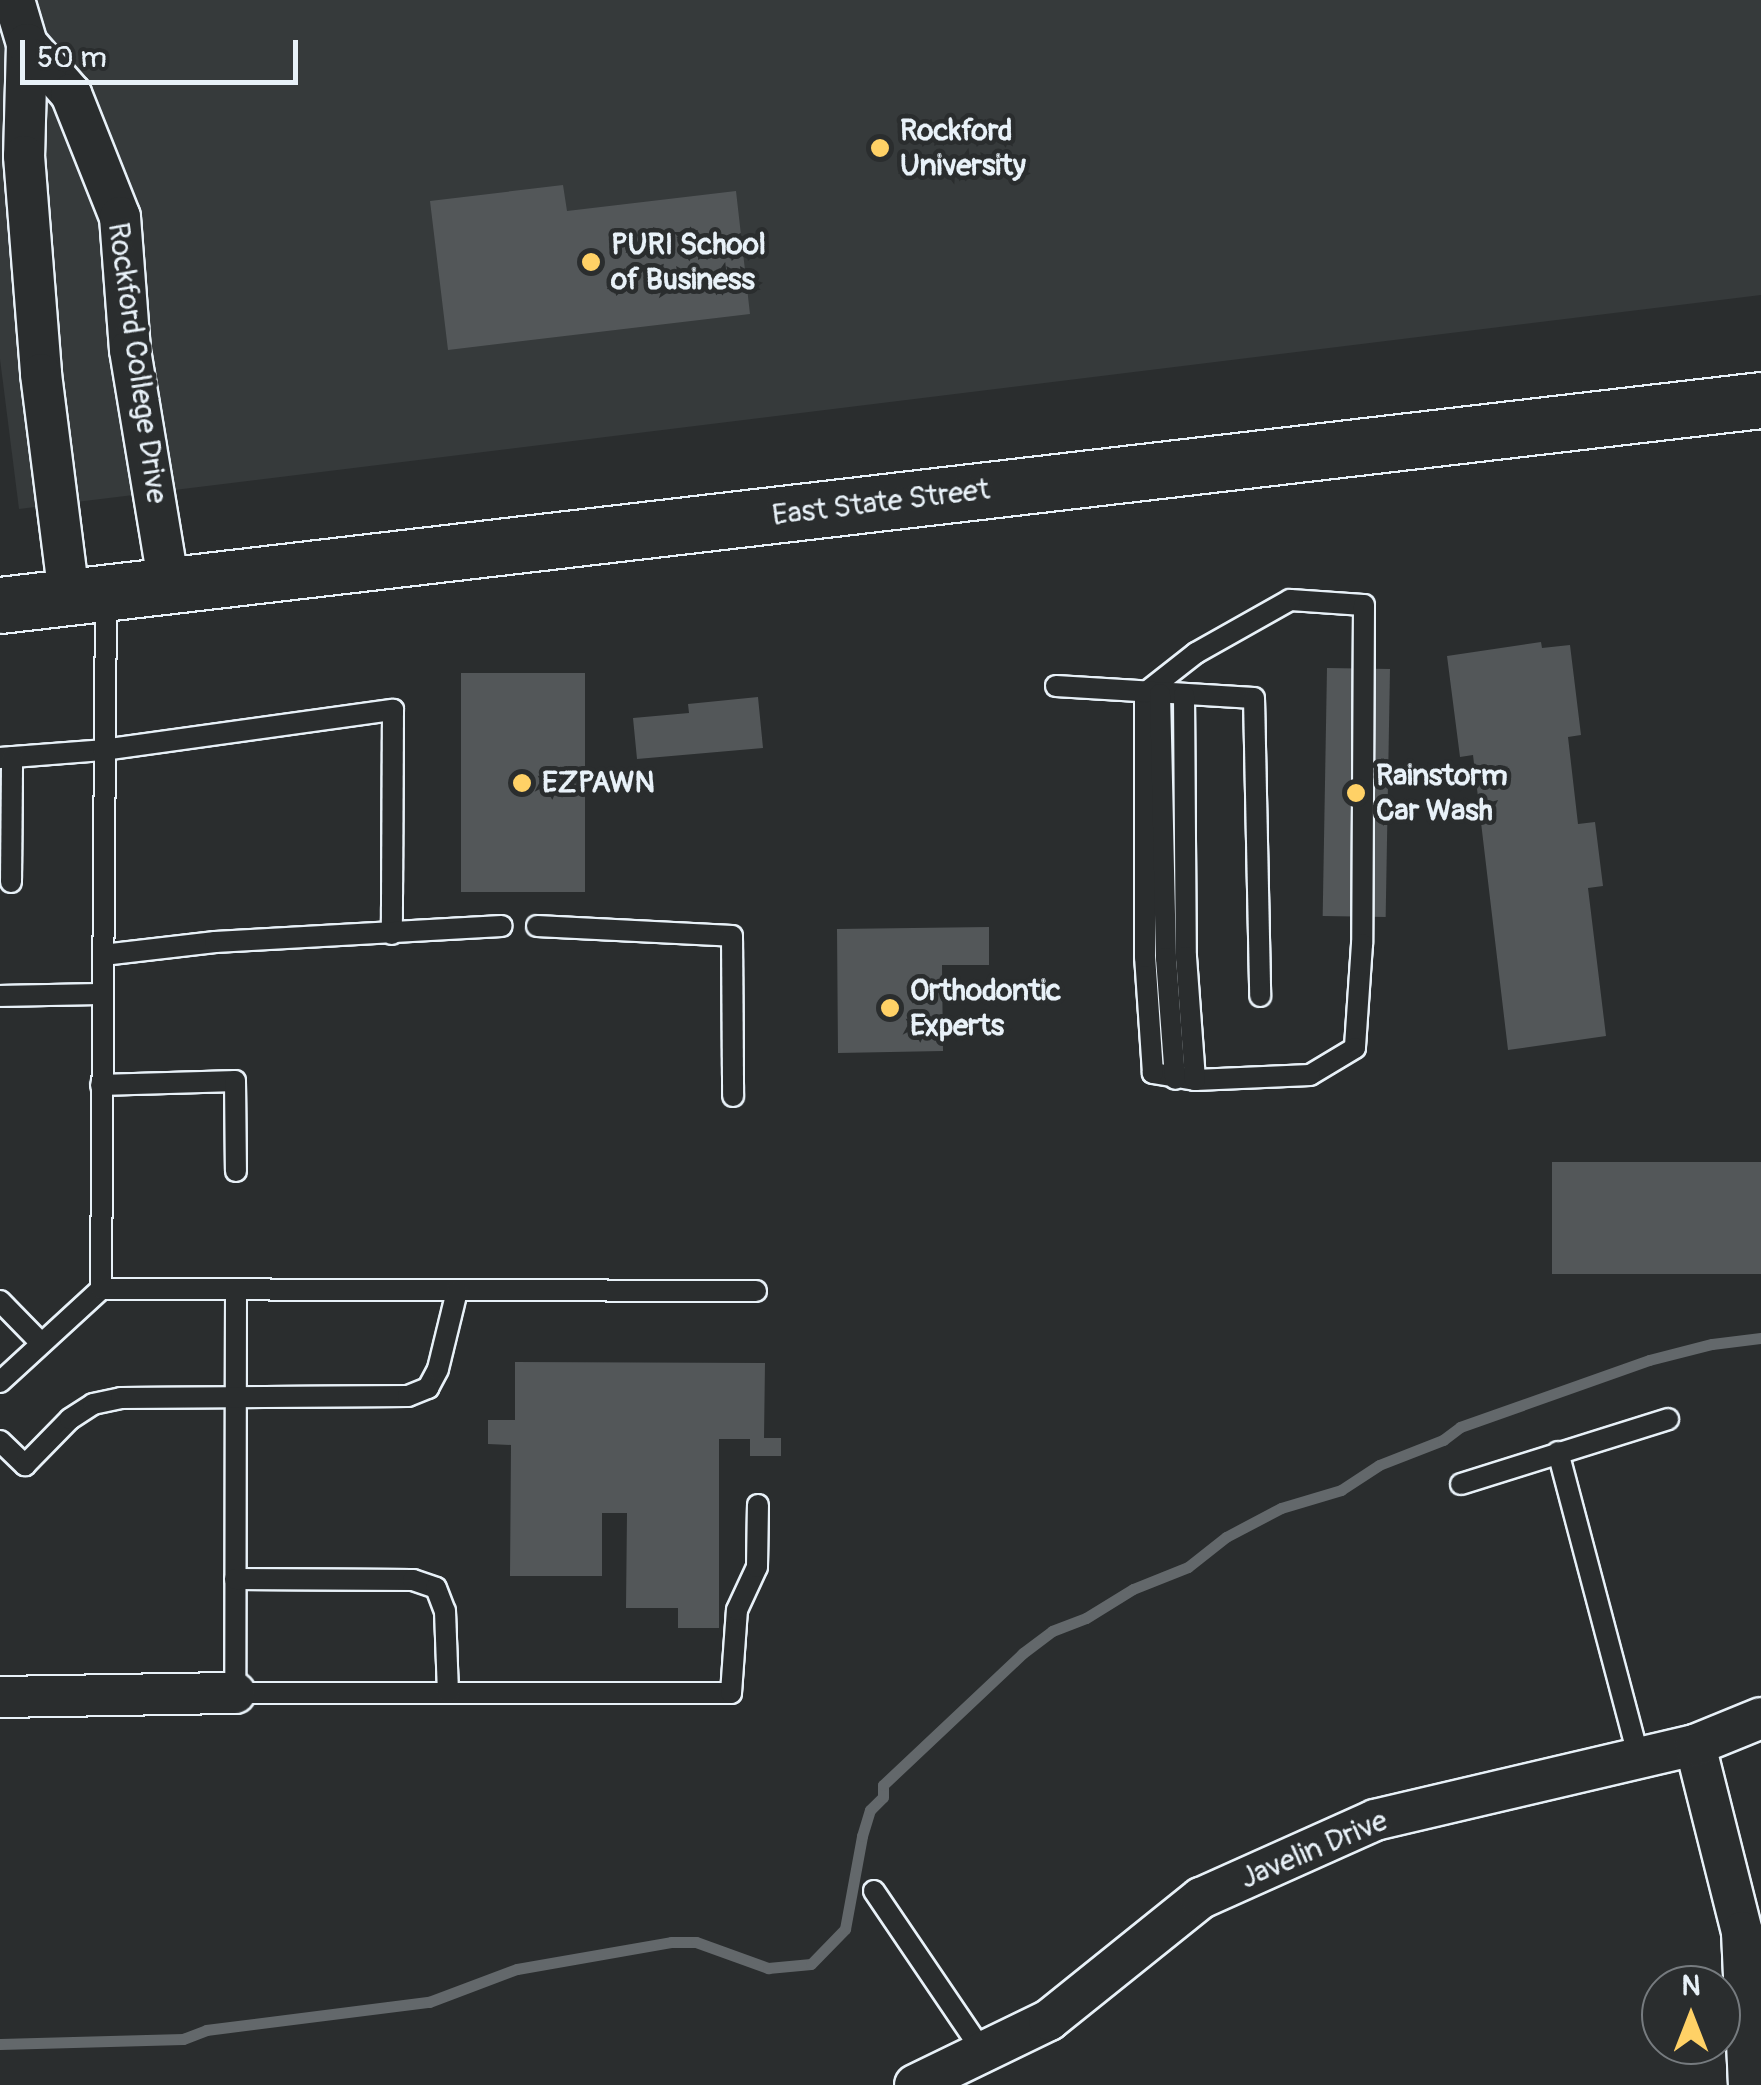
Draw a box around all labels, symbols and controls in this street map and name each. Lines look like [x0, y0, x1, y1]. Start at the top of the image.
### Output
scale bar [25, 20, 302, 82]
text: 50 m [37, 39, 107, 76]
place label: Rockford University [900, 113, 1026, 184]
marker: Rockford University [869, 137, 891, 159]
street label: Rockford College Drive [99, 220, 175, 506]
place label: PURI School of Business [611, 227, 766, 298]
marker: PURI School of Business [580, 251, 602, 273]
street label: East State Street [770, 472, 992, 534]
place label: Rainstorm Car Wash [1376, 758, 1508, 828]
place label: EZPAWN [542, 765, 655, 801]
marker: EZPAWN [511, 772, 533, 794]
marker: Rainstorm Car Wash [1345, 782, 1367, 804]
place label: Orthodontic Experts [910, 973, 1061, 1044]
marker: Orthodontic Experts [879, 997, 901, 1019]
street label: Javelin Drive [1235, 1803, 1393, 1897]
north arrow [1641, 1965, 1741, 2065]
text: N [1682, 1969, 1700, 2004]

